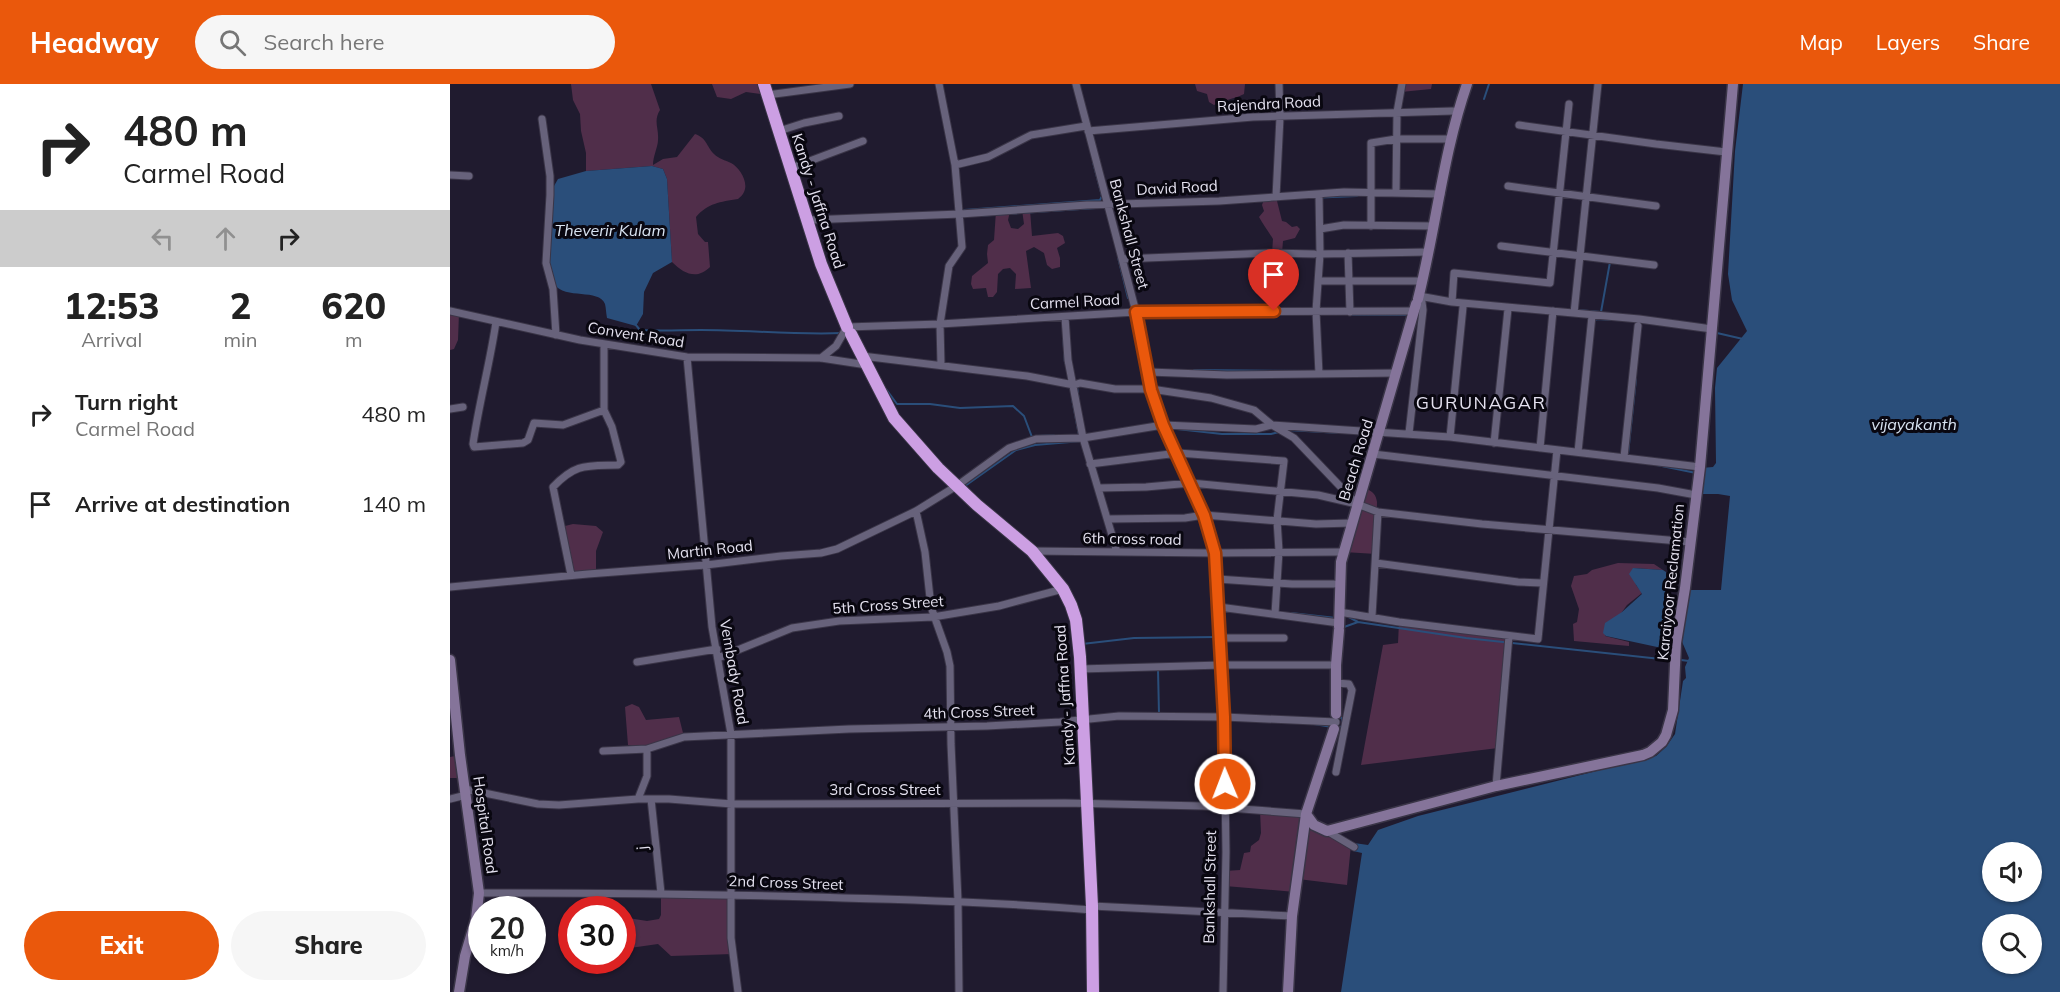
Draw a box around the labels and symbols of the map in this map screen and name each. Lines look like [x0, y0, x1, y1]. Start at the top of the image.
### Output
street label: Rajendra Road [1217, 91, 1321, 116]
street label: Kandy - Jaffna Road [788, 131, 849, 271]
street label: David Road [1136, 176, 1218, 199]
street label: Bankshall Street [1106, 177, 1153, 291]
water label: Theverir Kulam [555, 220, 666, 240]
pin [1248, 249, 1299, 311]
street label: Carmel Road [1030, 290, 1120, 313]
street label: Convent Road [586, 317, 686, 352]
district label: GURUNAGAR [1416, 391, 1546, 414]
water label: vijayakanth [1871, 414, 1957, 434]
street label: Beach Road [1334, 417, 1377, 503]
street label: Karaiyoor Reclamation [1653, 503, 1688, 661]
street label: 6th cross road [1082, 528, 1182, 549]
street label: Martin Road [666, 536, 754, 563]
street label: 5th Cross Street [832, 591, 944, 618]
street label: Vembady Road [716, 618, 753, 726]
street label: Kandy - Jaffna Road [1050, 624, 1079, 766]
street label: 4th Cross Street [923, 700, 1035, 723]
position arrow [1193, 752, 1257, 816]
street label: Hospital Road [469, 775, 502, 875]
street label: 3rd Cross Street [829, 780, 941, 799]
street label: Bankshall Street [1199, 830, 1220, 944]
street label: j [632, 845, 651, 852]
street label: 2nd Cross Street [728, 871, 844, 894]
speed limit sign: 30 [558, 896, 636, 974]

